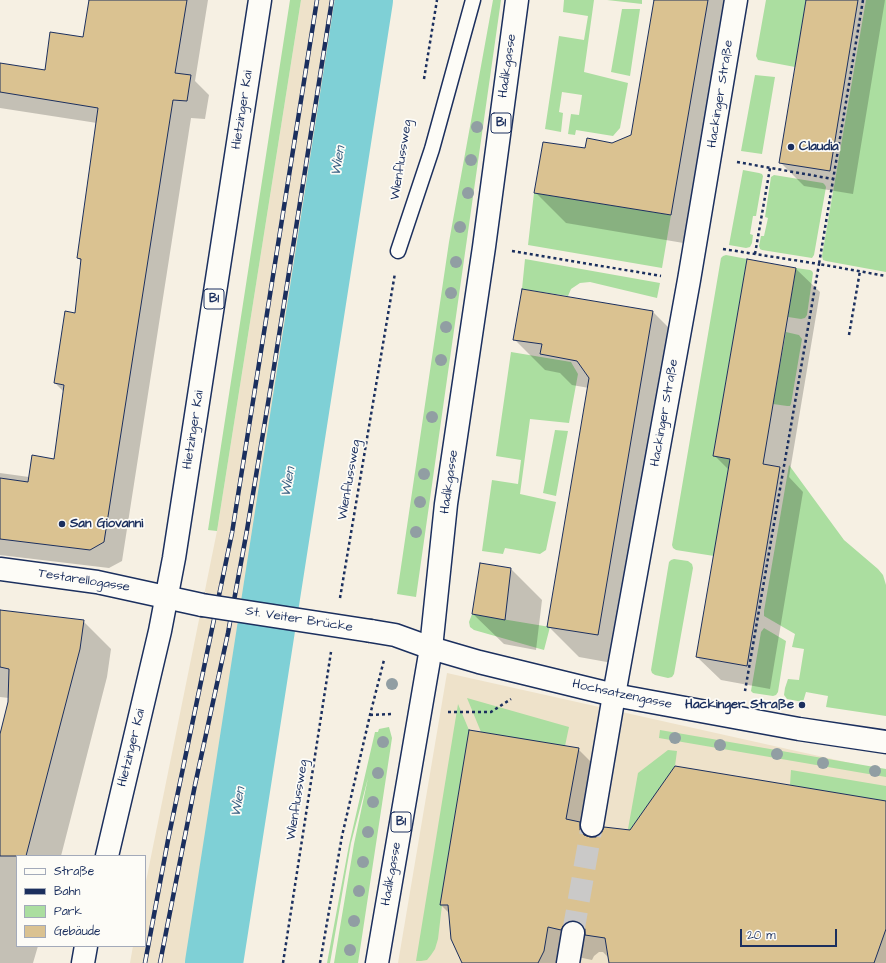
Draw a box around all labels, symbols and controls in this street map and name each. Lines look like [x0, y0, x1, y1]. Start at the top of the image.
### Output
street label: Hadikgasse [496, 33, 520, 99]
street label: Hackinger Straße [705, 39, 737, 149]
street label: Hietzinger Kai [229, 69, 257, 151]
road number: B1 [491, 113, 511, 133]
street label: Wienflussweg [388, 119, 416, 201]
place label: Claudia [799, 139, 839, 155]
marker: Claudia [786, 142, 796, 152]
water label: Wien [328, 145, 350, 177]
road number: B1 [204, 289, 224, 309]
street label: Hackinger Straße [648, 358, 682, 468]
street label: Hietzinger Kai [180, 389, 208, 471]
street label: Wienflussweg [335, 439, 365, 521]
street label: Hadikgasse [438, 449, 462, 515]
water label: Wien [278, 466, 300, 498]
place label: San Giovanni [70, 516, 143, 532]
marker: San Giovanni [57, 519, 67, 529]
street label: Testarellogasse [37, 566, 131, 596]
street label: St. Veiter Brücke [244, 604, 354, 636]
street label: Hochsatzengasse [571, 677, 673, 713]
place label: Hackinger Straße [685, 697, 794, 713]
marker: Hackinger Straße [797, 700, 807, 710]
street label: Hietzinger Kai [115, 707, 149, 789]
street label: Wienflussweg [284, 759, 312, 841]
water label: Wien [228, 786, 250, 818]
road number: B1 [391, 812, 411, 832]
street label: Hadikgasse [379, 841, 405, 907]
legend [16, 855, 146, 947]
text: Straße [54, 863, 94, 880]
text: Bahn [54, 883, 81, 900]
text: Park [54, 903, 82, 920]
scale bar [742, 921, 839, 947]
text: Gebäude [54, 923, 100, 940]
text: 20 m [747, 927, 776, 944]

